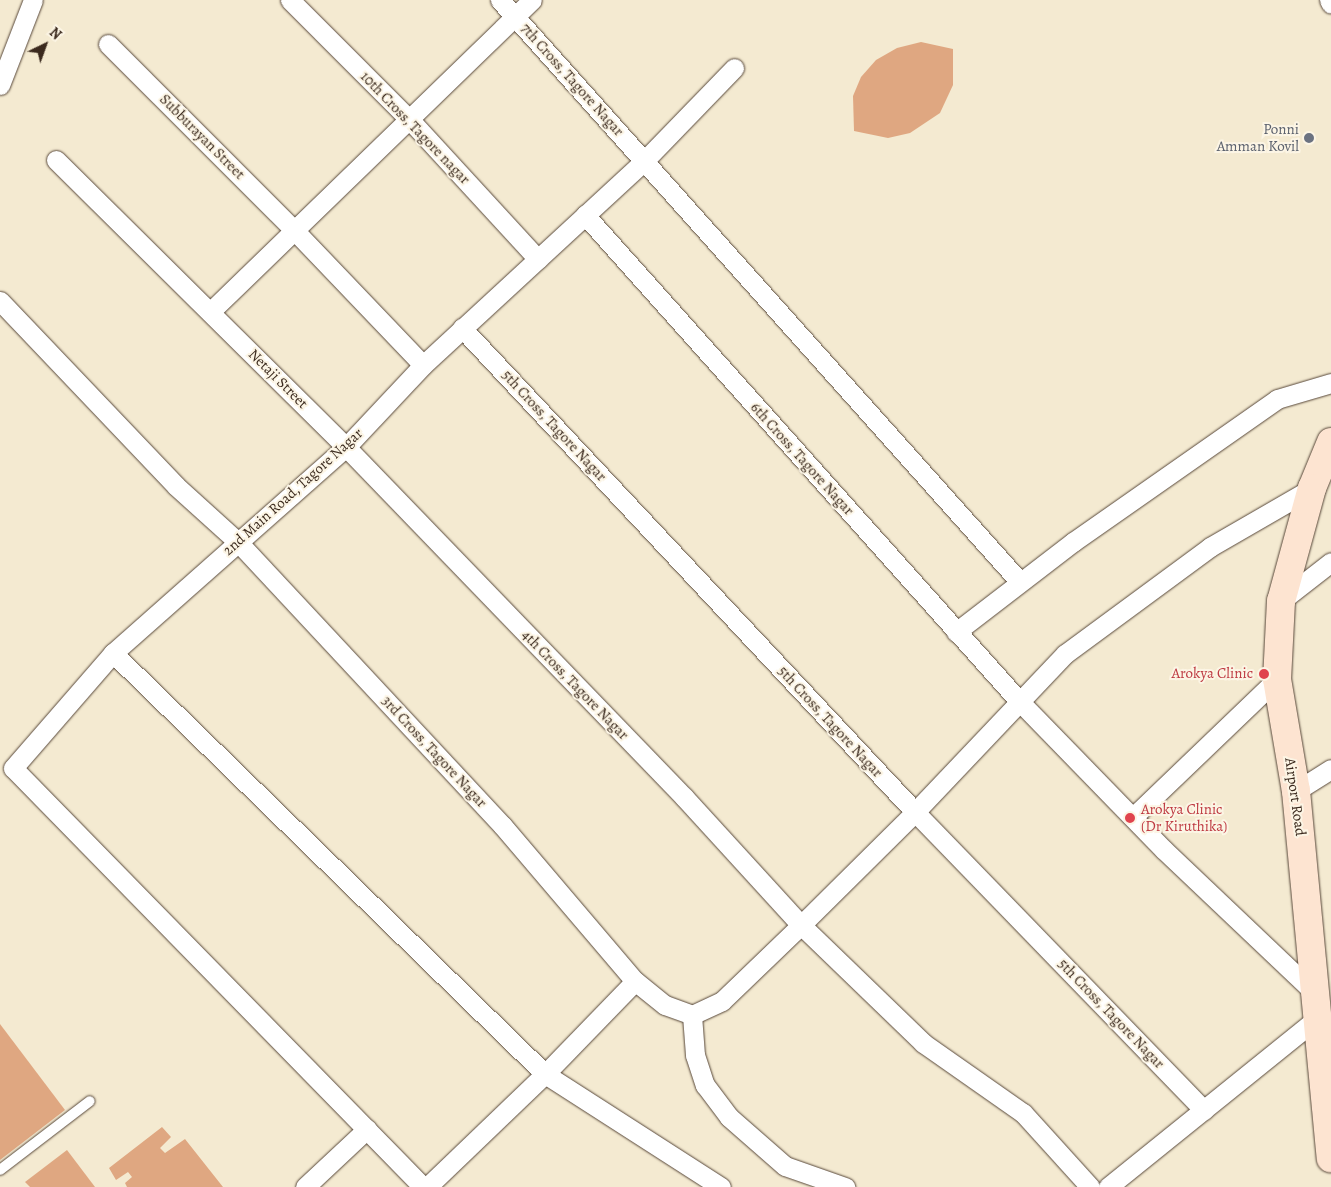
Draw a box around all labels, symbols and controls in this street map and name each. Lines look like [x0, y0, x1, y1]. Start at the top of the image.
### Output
north arrow [20, 20, 70, 70]
street label: 7th Cross, Tagore Nagar [517, 20, 627, 140]
text: N [45, 23, 66, 44]
street label: 10th Cross, Tagore nagar [356, 68, 474, 188]
street label: Subburayan Street [156, 91, 248, 183]
place label: Ponni Amman Kovil [1217, 120, 1299, 155]
marker: Ponni Amman Kovil [1303, 132, 1315, 144]
street label: Netaji Street [244, 345, 312, 413]
street label: 5th Cross, Tagore Nagar [498, 367, 610, 485]
street label: 6th Cross, Tagore Nagar [746, 399, 858, 519]
street label: 2nd Main Road, Tagore Nagar [219, 424, 367, 560]
street label: 4th Cross, Tagore Nagar [518, 626, 632, 744]
street label: 5th Cross, Tagore Nagar [774, 663, 886, 781]
place label: Arokya Clinic [1172, 665, 1253, 683]
marker: Arokya Clinic [1257, 667, 1271, 681]
street label: 3rd Cross, Tagore Nagar [378, 692, 490, 812]
street label: Airport Road [1281, 757, 1309, 837]
place label: Arokya Clinic (Dr Kiruthika) [1141, 800, 1227, 835]
marker: Arokya Clinic (Dr Kiruthika) [1123, 811, 1137, 825]
street label: 5th Cross, Tagore Nagar [1054, 955, 1168, 1073]

